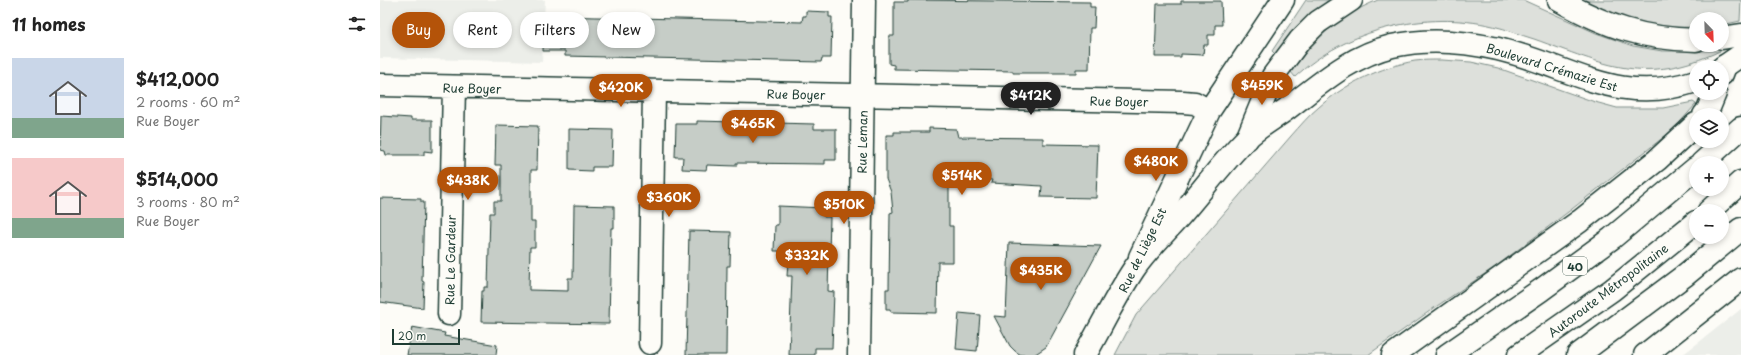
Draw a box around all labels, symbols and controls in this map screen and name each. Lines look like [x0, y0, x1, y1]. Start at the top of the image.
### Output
text: 11 homes [12, 11, 86, 37]
chip: Buy [392, 12, 445, 48]
chip: Rent [453, 12, 512, 48]
chip: Filters [520, 12, 589, 48]
chip: New [597, 12, 655, 48]
north arrow [1689, 12, 1729, 52]
map controls [1689, 12, 1729, 244]
icon: filters [346, 13, 368, 35]
street label: Boulevard Crémazie Est [1484, 38, 1620, 96]
button: locate [1689, 60, 1729, 100]
text: $412,000 [136, 66, 219, 92]
pin: $459K [1234, 72, 1290, 106]
icon: home [44, 74, 92, 122]
pin: $420K [593, 74, 649, 108]
text: $459K [1241, 75, 1283, 94]
text: $420K [598, 77, 644, 96]
street label: Rue Boyer [442, 78, 502, 98]
pin: $412K [1003, 82, 1059, 116]
street label: Rue Boyer [766, 84, 826, 104]
text: $412K [1010, 85, 1052, 104]
street label: Rue Boyer [1089, 91, 1149, 111]
text: 2 rooms · 60 m² [136, 92, 241, 111]
button: layers [1689, 108, 1729, 148]
pin: $465K [725, 110, 781, 144]
street label: Rue Leman [852, 110, 872, 174]
text: Rue Boyer [136, 111, 200, 130]
text: $465K [731, 113, 775, 132]
pin: $480K [1128, 148, 1184, 182]
text: $480K [1134, 151, 1178, 170]
button: + [1689, 156, 1729, 196]
pin: $514K [934, 162, 990, 196]
text: $514K [942, 165, 982, 184]
text: $514,000 [136, 166, 218, 192]
pin: $438K [440, 167, 496, 201]
text: $438K [446, 170, 490, 189]
icon: home [44, 174, 92, 222]
pin: $360K [641, 184, 697, 218]
text: $360K [646, 187, 692, 206]
pin: $510K [816, 191, 872, 225]
text: 3 rooms · 80 m² [136, 192, 240, 211]
text: $510K [823, 194, 865, 213]
street label: Rue de Liège Est [1114, 204, 1170, 296]
button: − [1689, 204, 1729, 244]
text: Rue Boyer [136, 211, 200, 230]
street label: Rue Le Gardeur [440, 214, 460, 305]
street label: Autoroute Métropolitaine [1544, 239, 1672, 341]
pin: $332K [779, 242, 835, 276]
text: $332K [785, 245, 829, 264]
pin: $435K [1013, 257, 1069, 291]
road number: 40 [1563, 257, 1587, 275]
text: $435K [1019, 260, 1063, 279]
scale bar [392, 327, 460, 346]
text: 20 m [398, 327, 426, 344]

